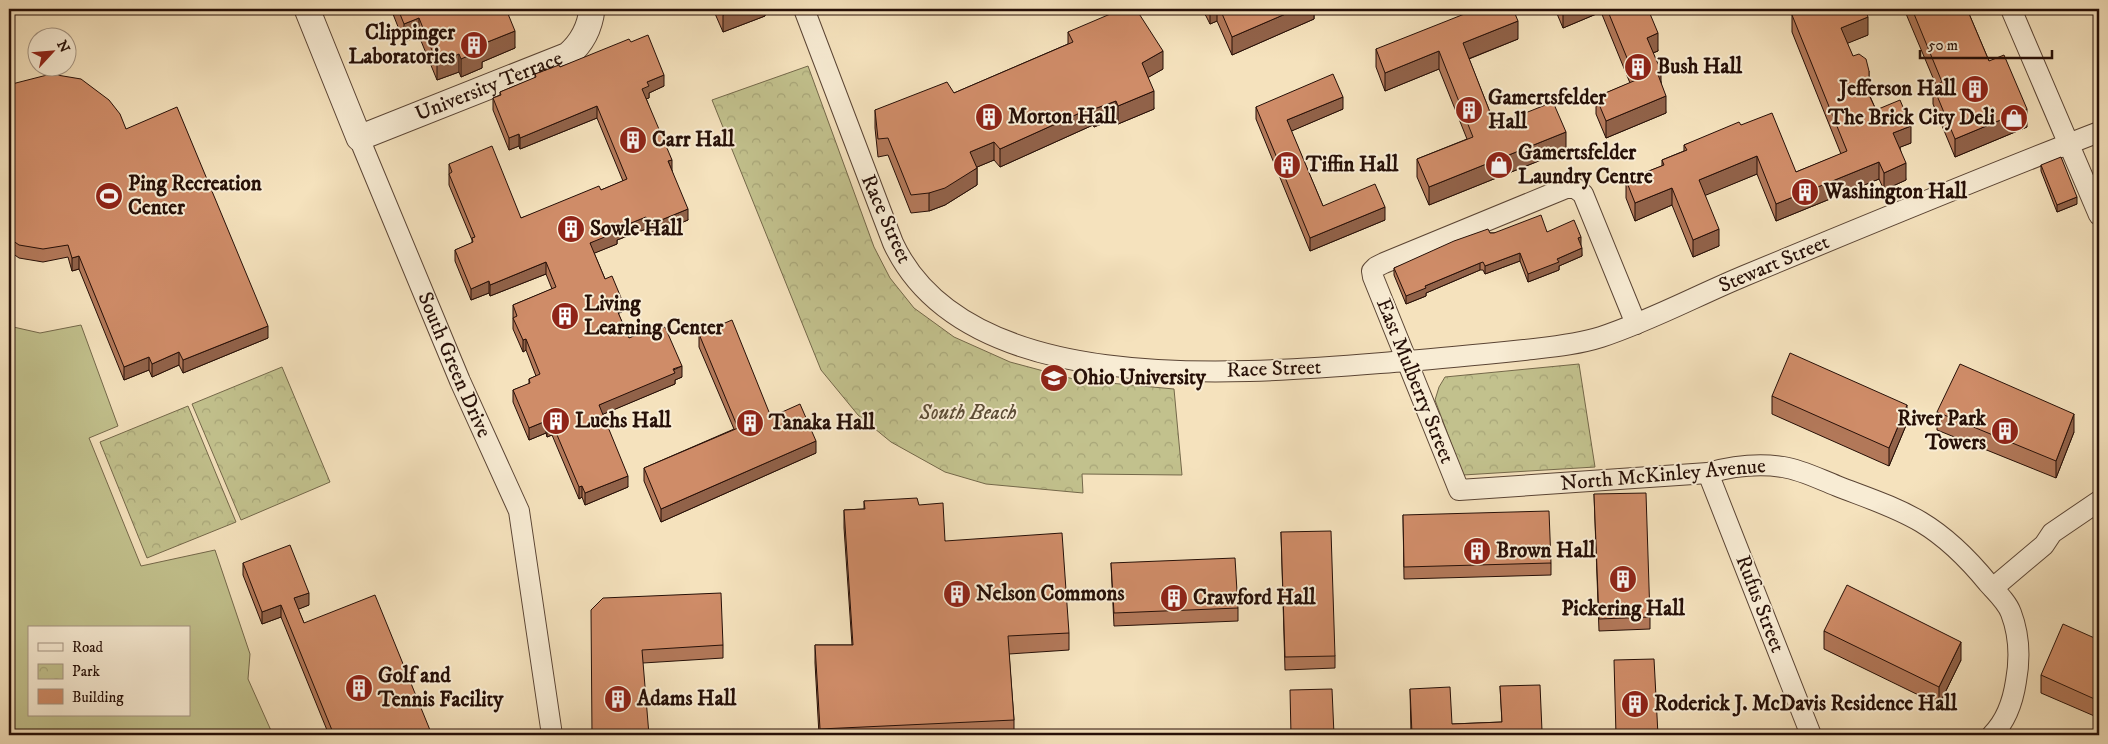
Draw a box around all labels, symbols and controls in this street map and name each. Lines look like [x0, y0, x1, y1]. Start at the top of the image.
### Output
place label: Clippinger Laboratories [348, 20, 456, 70]
north arrow [28, 28, 78, 78]
scale bar [1920, 28, 2053, 60]
building icon: Clippinger Laboratories [459, 30, 489, 60]
text: 50 m [1928, 36, 1958, 55]
text: N [52, 38, 74, 56]
street label: University Terrace [412, 45, 567, 127]
building icon: Bush Hall [1623, 52, 1653, 82]
place label: Bush Hall [1657, 54, 1743, 80]
building icon: Jefferson Hall [1960, 74, 1990, 104]
place label: Jefferson Hall [1837, 76, 1957, 102]
place label: Gamertsfelder Hall [1488, 85, 1607, 135]
building icon: Gamertsfelder Hall [1454, 95, 1484, 125]
building icon: Morton Hall [974, 102, 1004, 132]
shop icon: The Brick City Deli [1999, 103, 2029, 133]
place label: Morton Hall [1008, 104, 1117, 130]
place label: The Brick City Deli [1827, 105, 1996, 131]
building icon: Carr Hall [618, 125, 648, 155]
place label: Carr Hall [652, 127, 735, 153]
place label: Gamertsfelder Laundry Centre [1518, 140, 1653, 190]
building icon: Tiffin Hall [1272, 150, 1302, 180]
shop icon: Gamertsfelder Laundry Centre [1484, 150, 1514, 180]
place label: Tiffin Hall [1305, 152, 1399, 178]
street label: Race Street [855, 170, 917, 268]
place label: Ping Recreation Center [128, 171, 263, 221]
building icon: Washington Hall [1790, 177, 1820, 207]
place label: Washington Hall [1823, 179, 1968, 205]
sports icon: Ping Recreation Center [94, 181, 124, 211]
building icon: Sowle Hall [556, 214, 586, 244]
place label: Sowle Hall [590, 216, 684, 242]
street label: Stewart Street [1715, 229, 1833, 299]
street label: South Green Drive [411, 288, 497, 442]
place label: Living Learning Center [584, 291, 725, 341]
street label: East Mulberry Street [1370, 295, 1460, 468]
building icon: Living Learning Center [550, 301, 580, 331]
street label: Race Street [1226, 354, 1322, 384]
school or university icon: Ohio University [1039, 363, 1069, 393]
place label: Ohio University [1073, 365, 1207, 391]
park label: South Beach [918, 400, 1017, 426]
building icon: Luchs Hall [541, 406, 571, 436]
place label: River Park Towers [1897, 406, 1987, 456]
place label: Luchs Hall [575, 408, 672, 434]
building icon: Tanaka Hall [735, 408, 765, 438]
place label: Tanaka Hall [768, 410, 876, 436]
building icon: River Park Towers [1990, 416, 2020, 446]
street label: North McKinley Avenue [1559, 453, 1767, 497]
building icon: Brown Hall [1462, 536, 1492, 566]
place label: Brown Hall [1496, 538, 1596, 564]
street label: Rufus Street [1730, 552, 1791, 657]
building icon: Pickering Hall [1608, 564, 1638, 594]
building icon: Nelson Commons [942, 579, 972, 609]
place label: Nelson Commons [976, 581, 1124, 607]
building icon: Crawford Hall [1159, 583, 1189, 613]
place label: Crawford Hall [1193, 585, 1316, 611]
place label: Pickering Hall [1561, 596, 1686, 622]
legend [28, 626, 190, 716]
text: Road [72, 638, 104, 657]
text: Park [72, 662, 101, 681]
place label: Golf and Tennis Facility [377, 663, 504, 713]
building icon: Golf and Tennis Facility [344, 673, 374, 703]
building icon: Adams Hall [603, 684, 633, 714]
place label: Adams Hall [636, 686, 737, 712]
text: Building [72, 688, 124, 707]
building icon: Roderick J. McDavis Residence Hall [1620, 689, 1650, 719]
place label: Roderick J. McDavis Residence Hall [1654, 691, 1958, 717]

